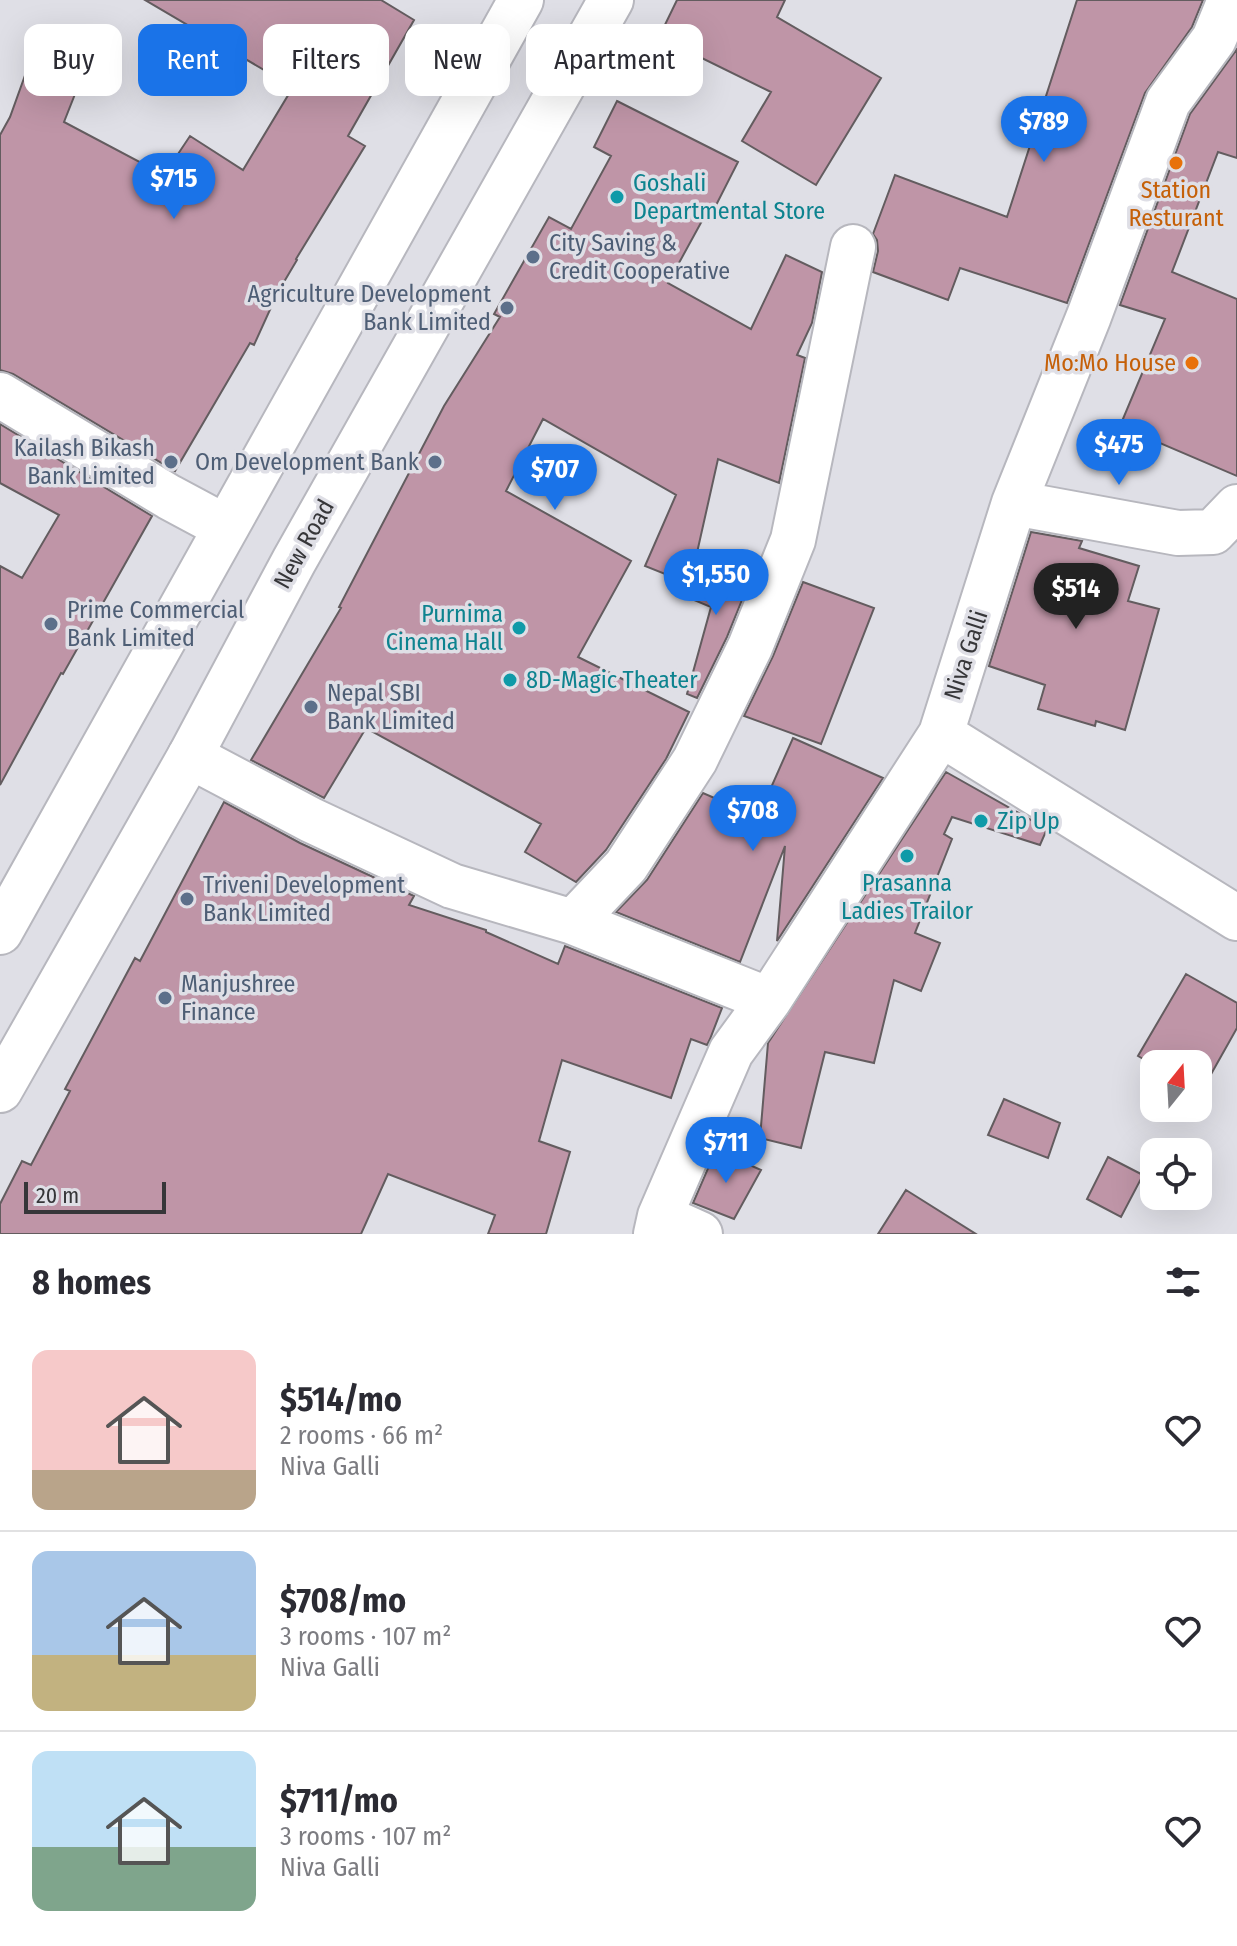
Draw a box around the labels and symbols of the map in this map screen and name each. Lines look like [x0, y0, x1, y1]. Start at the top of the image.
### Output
pin: $789 [997, 96, 1091, 164]
pin: $715 [127, 153, 221, 221]
marker: Station Resturant [1167, 154, 1185, 172]
place label: Goshali Departmental Store [633, 169, 825, 225]
place label: Station Resturant [1128, 176, 1224, 232]
marker: Goshali Departmental Store [608, 188, 626, 206]
place label: City Saving & Credit Cooperative [549, 229, 730, 285]
marker: City Saving & Credit Cooperative [524, 248, 542, 266]
place label: Agriculture Development Bank Limited [248, 280, 491, 336]
marker: Agriculture Development Bank Limited [498, 299, 516, 317]
place label: Mo:Mo House [1044, 349, 1176, 377]
marker: Mo:Mo House [1183, 354, 1201, 372]
pin: $475 [1072, 419, 1166, 487]
place label: Kailash Bikash Bank Limited [14, 434, 155, 490]
pin: $707 [508, 444, 602, 512]
place label: Om Development Bank [195, 448, 420, 476]
marker: Kailash Bikash Bank Limited [162, 453, 180, 471]
marker: Om Development Bank [426, 453, 444, 471]
street label: New Road [268, 495, 340, 593]
pin: $1,550 [651, 549, 781, 617]
pin: $514 [1029, 563, 1123, 631]
place label: Prime Commercial Bank Limited [67, 596, 244, 652]
place label: Purnima Cinema Hall [386, 600, 503, 656]
street label: Niva Galli [938, 607, 994, 703]
marker: Prime Commercial Bank Limited [42, 615, 60, 633]
marker: Purnima Cinema Hall [510, 619, 528, 637]
place label: 8D-Magic Theater [526, 666, 698, 694]
marker: 8D-Magic Theater [501, 671, 519, 689]
place label: Nepal SBI Bank Limited [327, 679, 455, 735]
marker: Nepal SBI Bank Limited [302, 698, 320, 716]
pin: $708 [706, 785, 800, 853]
place label: Zip Up [997, 807, 1060, 835]
marker: Zip Up [972, 812, 990, 830]
marker: Prasanna Ladies Trailor [898, 847, 916, 865]
place label: Prasanna Ladies Trailor [841, 869, 974, 925]
place label: Triveni Development Bank Limited [203, 871, 405, 927]
marker: Triveni Development Bank Limited [178, 890, 196, 908]
place label: Manjushree Finance [181, 970, 295, 1026]
marker: Manjushree Finance [156, 989, 174, 1007]
north arrow [1140, 1050, 1212, 1122]
pin: $711 [679, 1117, 773, 1185]
scale bar [24, 1178, 166, 1214]

